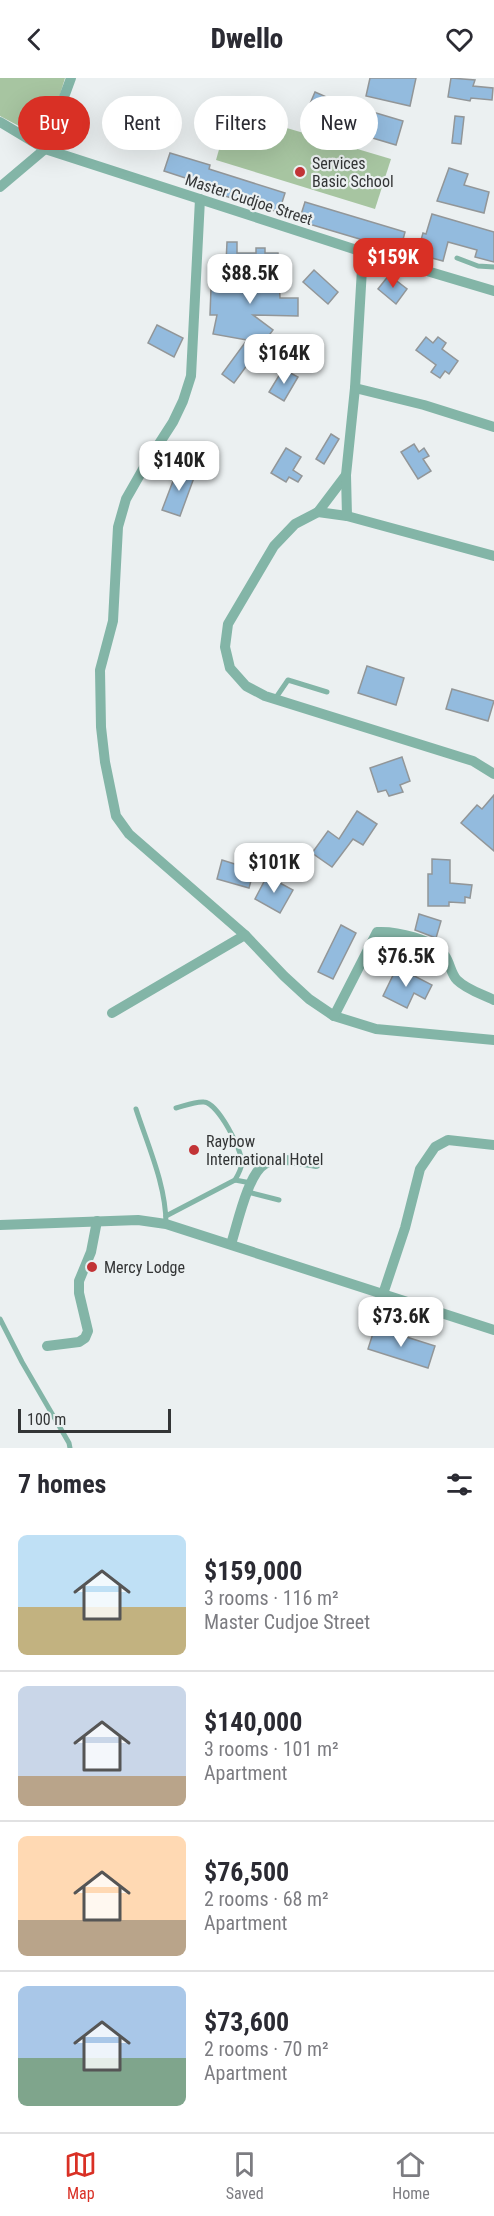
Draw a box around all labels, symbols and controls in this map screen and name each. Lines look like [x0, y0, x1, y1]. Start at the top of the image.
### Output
icon: back [18, 23, 51, 56]
text: Dwello [211, 23, 283, 55]
icon: heart [443, 23, 476, 56]
chip: Buy [18, 96, 90, 150]
chip: Rent [102, 96, 182, 150]
chip: Filters [194, 96, 288, 150]
chip: New [300, 96, 378, 150]
place label: Services Basic School [312, 154, 394, 191]
marker: Services Basic School [293, 165, 307, 179]
street label: Master Cudjoe Street [183, 170, 315, 229]
pin: $159K [351, 238, 435, 289]
text: $159K [367, 245, 419, 269]
pin: $88.5K [201, 254, 299, 305]
text: $88.5K [221, 261, 279, 285]
pin: $164K [242, 334, 326, 385]
text: $164K [258, 341, 310, 365]
pin: $140K [137, 441, 221, 492]
text: $140K [153, 448, 205, 472]
pin: $101K [232, 843, 316, 894]
text: $101K [248, 850, 300, 874]
pin: $76.5K [357, 937, 455, 988]
text: $76.5K [377, 944, 435, 968]
place label: Raybow International Hotel [206, 1132, 323, 1169]
marker: Raybow International Hotel [187, 1143, 201, 1157]
place label: Mercy Lodge [104, 1258, 185, 1277]
marker: Mercy Lodge [85, 1260, 99, 1274]
pin: $73.6K [352, 1297, 450, 1348]
text: $73.6K [372, 1304, 430, 1328]
scale bar [18, 1406, 171, 1434]
text: 100 m [27, 1410, 66, 1429]
icon: filters [443, 1468, 476, 1501]
text: 7 homes [18, 1469, 106, 1499]
text: $159,000 [204, 1556, 302, 1586]
icon: home [66, 1559, 138, 1631]
text: 3 rooms · 116 m² [204, 1586, 339, 1610]
text: Master Cudjoe Street [204, 1610, 370, 1634]
text: $140,000 [204, 1707, 302, 1737]
icon: home [66, 1710, 138, 1782]
text: 3 rooms · 101 m² [204, 1737, 339, 1761]
text: Apartment [204, 1761, 288, 1785]
text: $76,500 [204, 1857, 289, 1887]
icon: home [66, 1860, 138, 1932]
text: 2 rooms · 68 m² [204, 1887, 329, 1911]
text: Apartment [204, 1911, 288, 1935]
text: $73,600 [204, 2007, 289, 2037]
icon: home [66, 2010, 138, 2082]
text: 2 rooms · 70 m² [204, 2037, 329, 2061]
text: Apartment [204, 2061, 288, 2085]
tab: Map [64, 2148, 97, 2203]
tab: Saved [226, 2148, 264, 2203]
tab: Home [392, 2148, 430, 2203]

